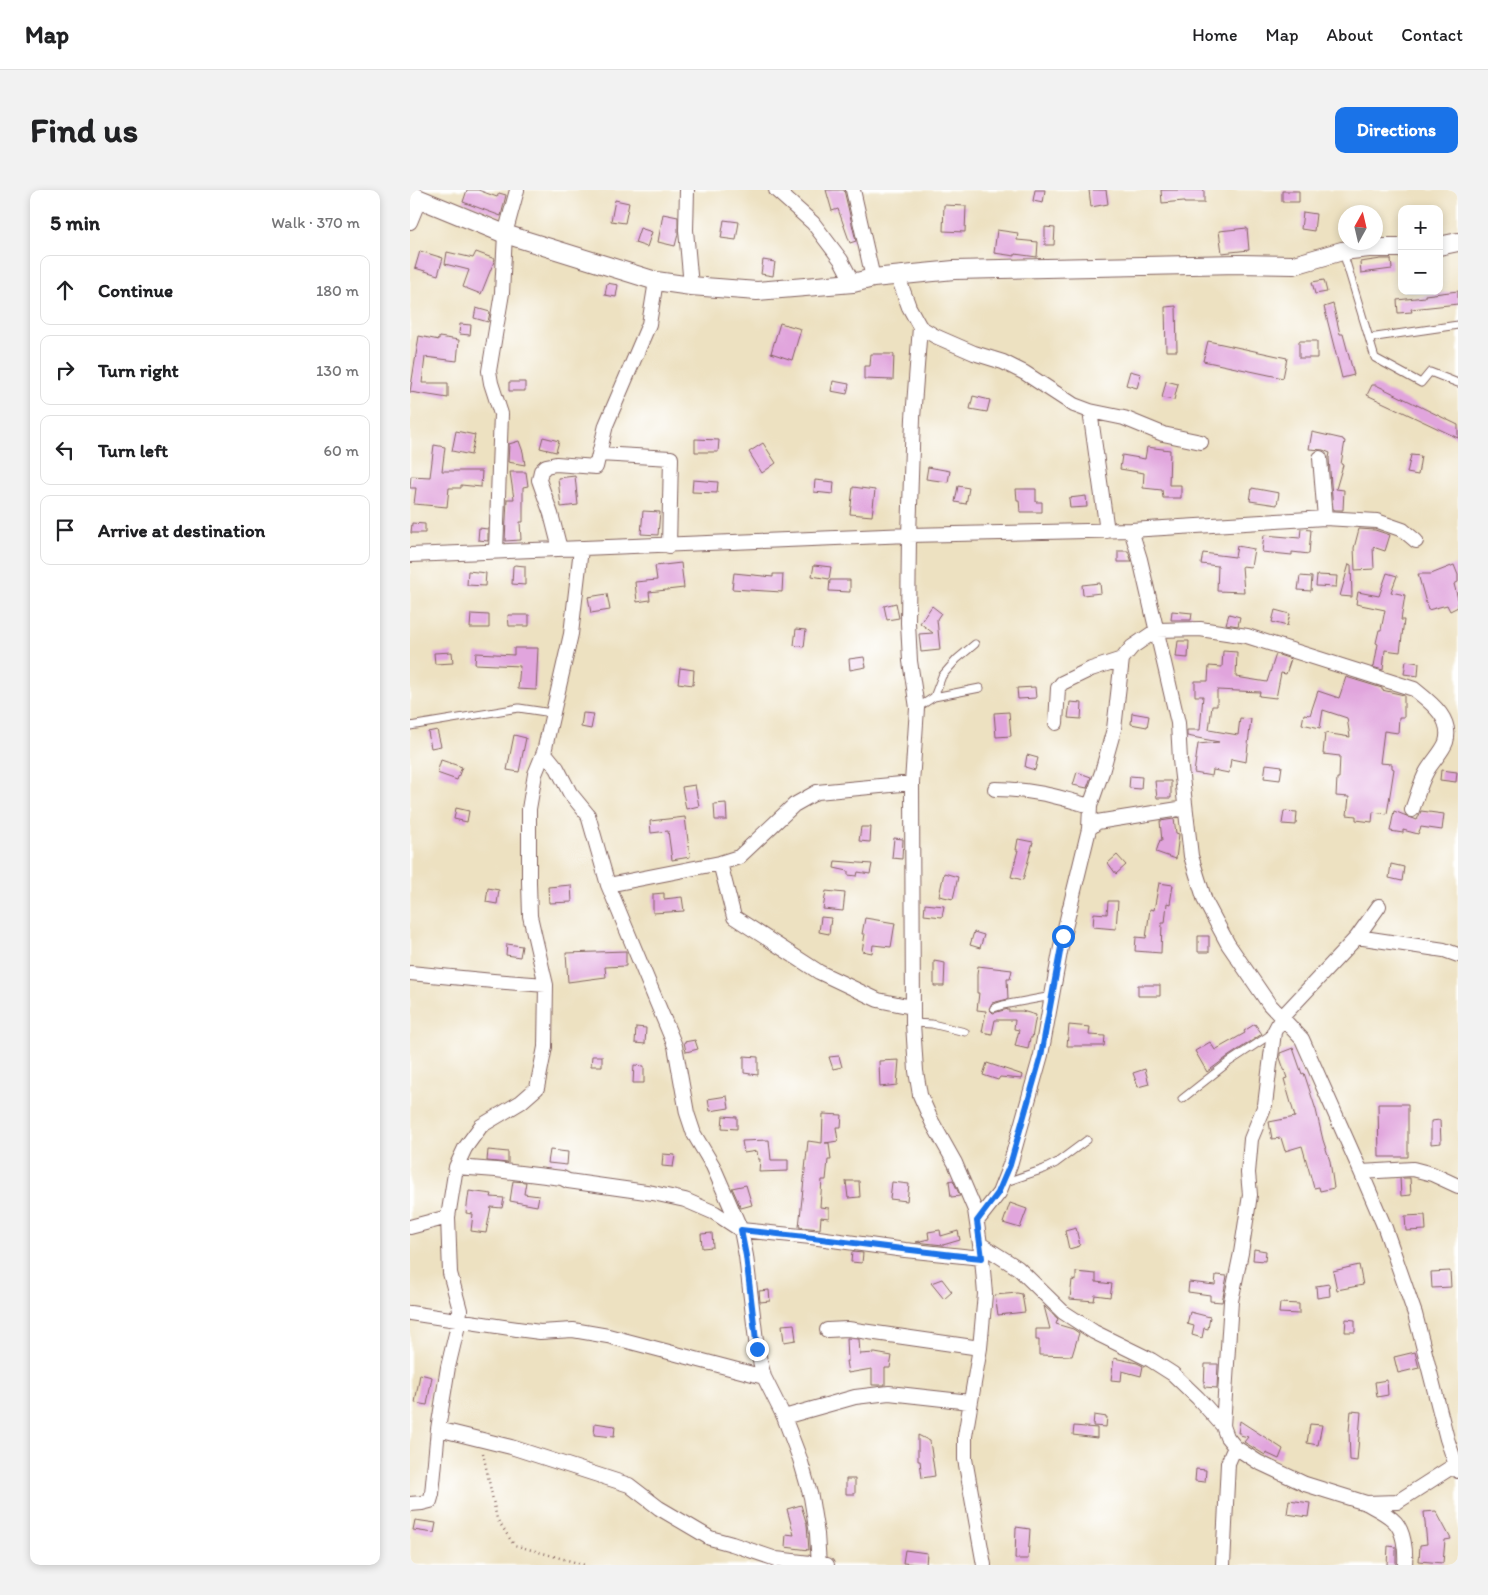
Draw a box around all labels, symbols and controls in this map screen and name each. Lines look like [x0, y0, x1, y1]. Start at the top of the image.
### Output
text: Map [25, 20, 69, 49]
text: Home [1192, 24, 1238, 46]
text: Map [1266, 24, 1299, 46]
text: About [1327, 24, 1373, 46]
text: Contact [1401, 24, 1463, 46]
button: Directions [1335, 107, 1458, 153]
text: Find us [30, 109, 138, 151]
north arrow [1338, 205, 1383, 250]
map controls [1398, 205, 1443, 295]
button: + [1398, 205, 1443, 250]
text: 5 min [50, 210, 100, 235]
text: Walk · 370 m [271, 213, 360, 232]
button: − [1398, 250, 1443, 295]
icon: ahead [51, 276, 79, 304]
text: Continue [98, 279, 173, 302]
text: 180 m [316, 281, 359, 300]
icon: right [51, 356, 79, 384]
text: Turn right [98, 359, 179, 382]
text: 130 m [316, 361, 359, 380]
icon: left [51, 436, 79, 464]
text: Turn left [98, 439, 168, 462]
text: 60 m [324, 441, 359, 460]
icon: arrive [51, 516, 79, 544]
text: Arrive at destination [98, 519, 265, 542]
route start [1052, 925, 1075, 948]
route end [746, 1338, 769, 1361]

